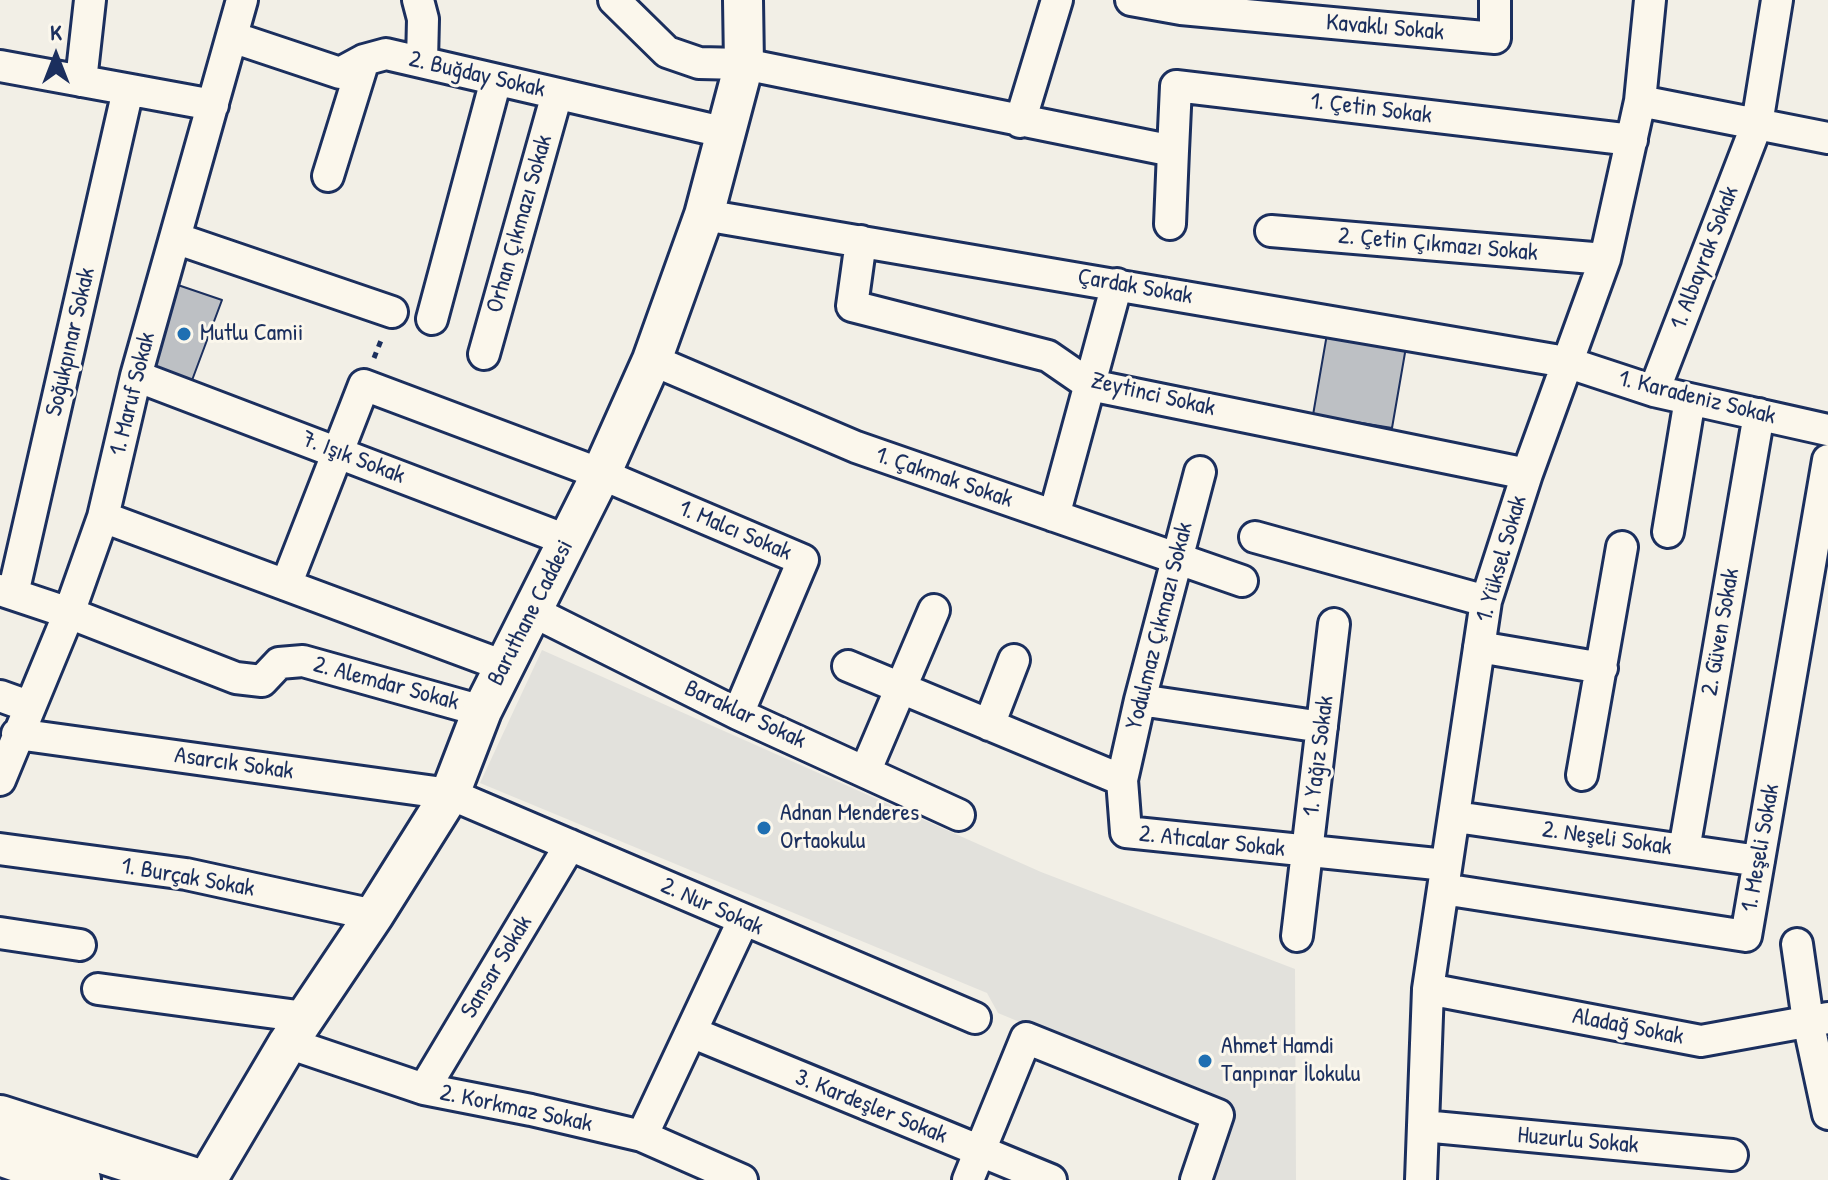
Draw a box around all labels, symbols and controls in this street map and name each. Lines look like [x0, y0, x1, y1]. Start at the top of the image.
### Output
street label: Kavaklı Sokak [1325, 9, 1445, 47]
north arrow [16, 16, 96, 96]
text: K [50, 17, 62, 47]
street label: 2. Buğday Sokak [406, 45, 548, 105]
street label: 1. Çetin Sokak [1309, 87, 1433, 131]
street label: Orhan Çıkmazı Sokak [481, 132, 559, 316]
street label: 1. Albayrak Sokak [1664, 182, 1746, 334]
street label: 2. Çetin Çıkmazı Sokak [1337, 222, 1539, 268]
street label: Çardak Sokak [1075, 263, 1195, 311]
street label: Soğukpınar Sokak [40, 265, 102, 419]
place label: Mutlu Camii [200, 320, 303, 348]
marker: Mutlu Camii [175, 325, 193, 343]
street label: 1. Maruf Sokak [104, 329, 162, 459]
street label: 1. Karadeniz Sokak [1615, 365, 1779, 431]
street label: Zeytinci Sokak [1088, 367, 1218, 423]
street label: 7. Işık Sokak [297, 425, 409, 491]
street label: 1. Çakmak Sokak [872, 441, 1016, 515]
street label: 1. Yüksel Sokak [1470, 492, 1534, 626]
street label: 1. Malcı Sokak [674, 494, 796, 568]
street label: Yodulmaz Çıkmazı Sokak [1120, 519, 1200, 733]
street label: Baruthane Caddesi [482, 535, 580, 691]
street label: 2. Güven Sokak [1696, 566, 1746, 698]
street label: 2. Alemdar Sokak [310, 651, 462, 717]
street label: Baraklar Sokak [680, 674, 810, 756]
street label: 1. Yağız Sokak [1297, 694, 1341, 818]
street label: Asarcık Sokak [173, 741, 295, 787]
street label: 1. Meşeli Sokak [1736, 782, 1786, 914]
place label: Adnan Menderes Ortaokulu [780, 800, 919, 856]
street label: 2. Neşeli Sokak [1540, 816, 1674, 862]
marker: Adnan Menderes Ortaokulu [755, 819, 773, 837]
street label: 2. Atıcalar Sokak [1138, 820, 1286, 864]
street label: 1. Burçak Sokak [119, 852, 257, 904]
street label: 2. Nur Sokak [656, 872, 768, 942]
street label: Sansar Sokak [455, 910, 539, 1024]
street label: Aladağ Sokak [1570, 1002, 1686, 1052]
place label: Ahmet Hamdi Tanpınar İlokulu [1221, 1033, 1360, 1089]
marker: Ahmet Hamdi Tanpınar İlokulu [1196, 1052, 1214, 1070]
street label: 3. Kardeşler Sokak [791, 1063, 951, 1151]
street label: 2. Korkmaz Sokak [437, 1079, 595, 1139]
street label: Huzurlu Sokak [1516, 1121, 1640, 1161]

